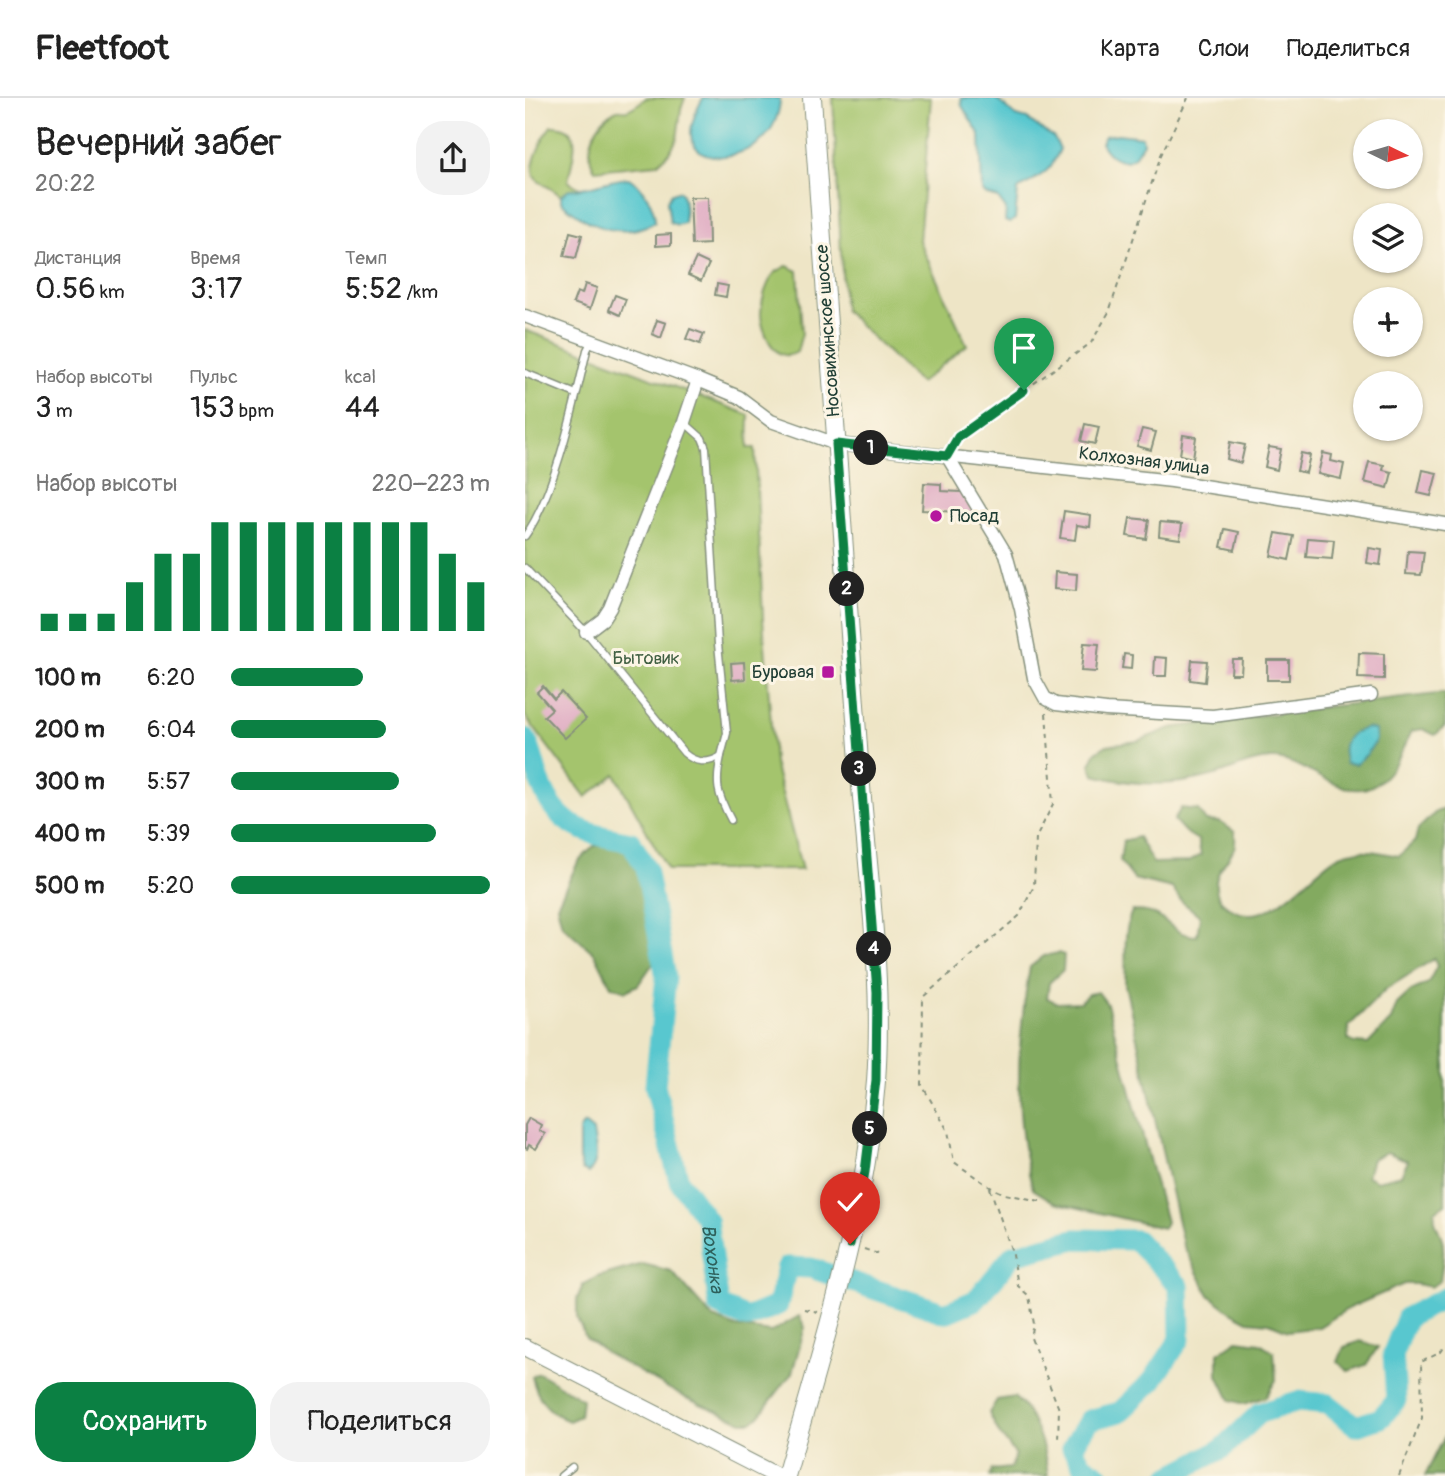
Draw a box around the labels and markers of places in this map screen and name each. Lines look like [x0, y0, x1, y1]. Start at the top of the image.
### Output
pin [994, 318, 1054, 390]
pin: 1 [853, 430, 889, 466]
place label: Посад [950, 505, 999, 528]
marker: Посад [928, 508, 944, 524]
pin: 2 [829, 572, 865, 606]
place label: Буровая [752, 661, 814, 684]
marker: Буровая [820, 664, 836, 680]
pin: 3 [841, 752, 877, 786]
pin: 4 [857, 932, 891, 966]
pin: 5 [853, 1112, 887, 1146]
pin [820, 1172, 880, 1244]

